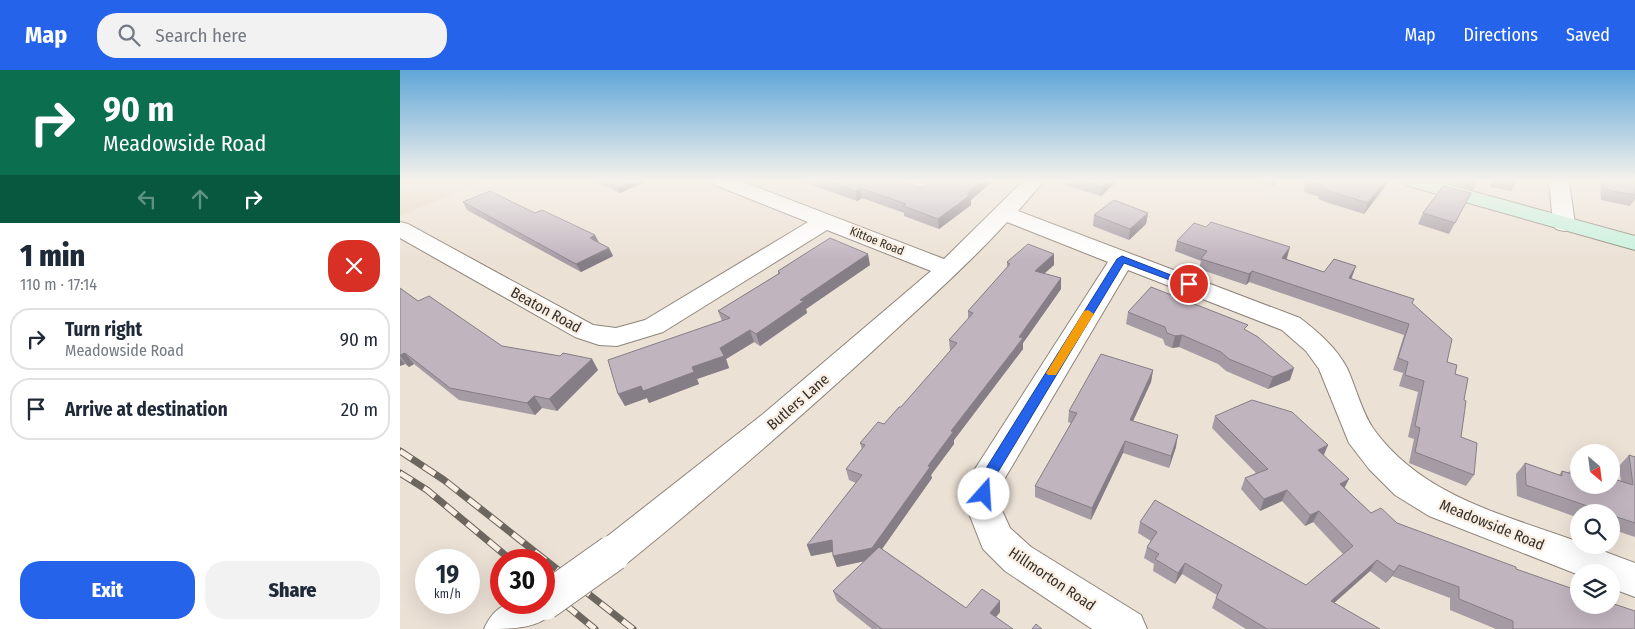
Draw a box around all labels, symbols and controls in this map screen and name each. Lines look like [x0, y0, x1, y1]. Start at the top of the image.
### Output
search box [97, 13, 447, 58]
text: Map [25, 21, 67, 49]
icon: search [115, 21, 143, 49]
text: Search here [155, 24, 247, 47]
text: Map [1404, 24, 1436, 46]
text: Directions [1464, 24, 1538, 46]
text: Saved [1566, 24, 1610, 46]
text: 90 m [103, 88, 174, 130]
icon: right [20, 90, 85, 155]
text: Meadowside Road [103, 130, 266, 157]
icon: left [133, 185, 161, 213]
icon: ahead [186, 185, 214, 213]
icon: right [239, 185, 267, 213]
street label: Kittoe Road [848, 224, 906, 258]
text: 1 min [20, 238, 85, 274]
button: close [328, 240, 380, 292]
pin [1168, 263, 1210, 305]
icon: arrive [1175, 270, 1203, 298]
text: 110 m · 17:14 [20, 275, 97, 294]
street label: Beaton Road [508, 283, 584, 337]
text: Turn right [65, 318, 142, 341]
icon: right [22, 325, 50, 353]
text: 90 m [340, 328, 378, 351]
text: Meadowside Road [65, 341, 184, 360]
street label: Butlers Lane [763, 370, 833, 434]
icon: arrive [22, 395, 50, 423]
text: Arrive at destination [65, 398, 228, 421]
text: 20 m [341, 398, 378, 421]
north arrow [1570, 444, 1620, 494]
map controls [1570, 444, 1620, 614]
position arrow [957, 467, 1009, 519]
street label: Meadowside Road [1437, 496, 1547, 554]
button: search [1570, 504, 1620, 554]
street label: Hillmorton Road [1005, 543, 1099, 615]
speed limit sign: 30 [490, 549, 555, 614]
text: 19 [436, 560, 459, 590]
button: Exit [20, 561, 195, 619]
button: Share [205, 561, 380, 619]
button: layers [1570, 564, 1620, 614]
text: km/h [434, 587, 461, 601]

